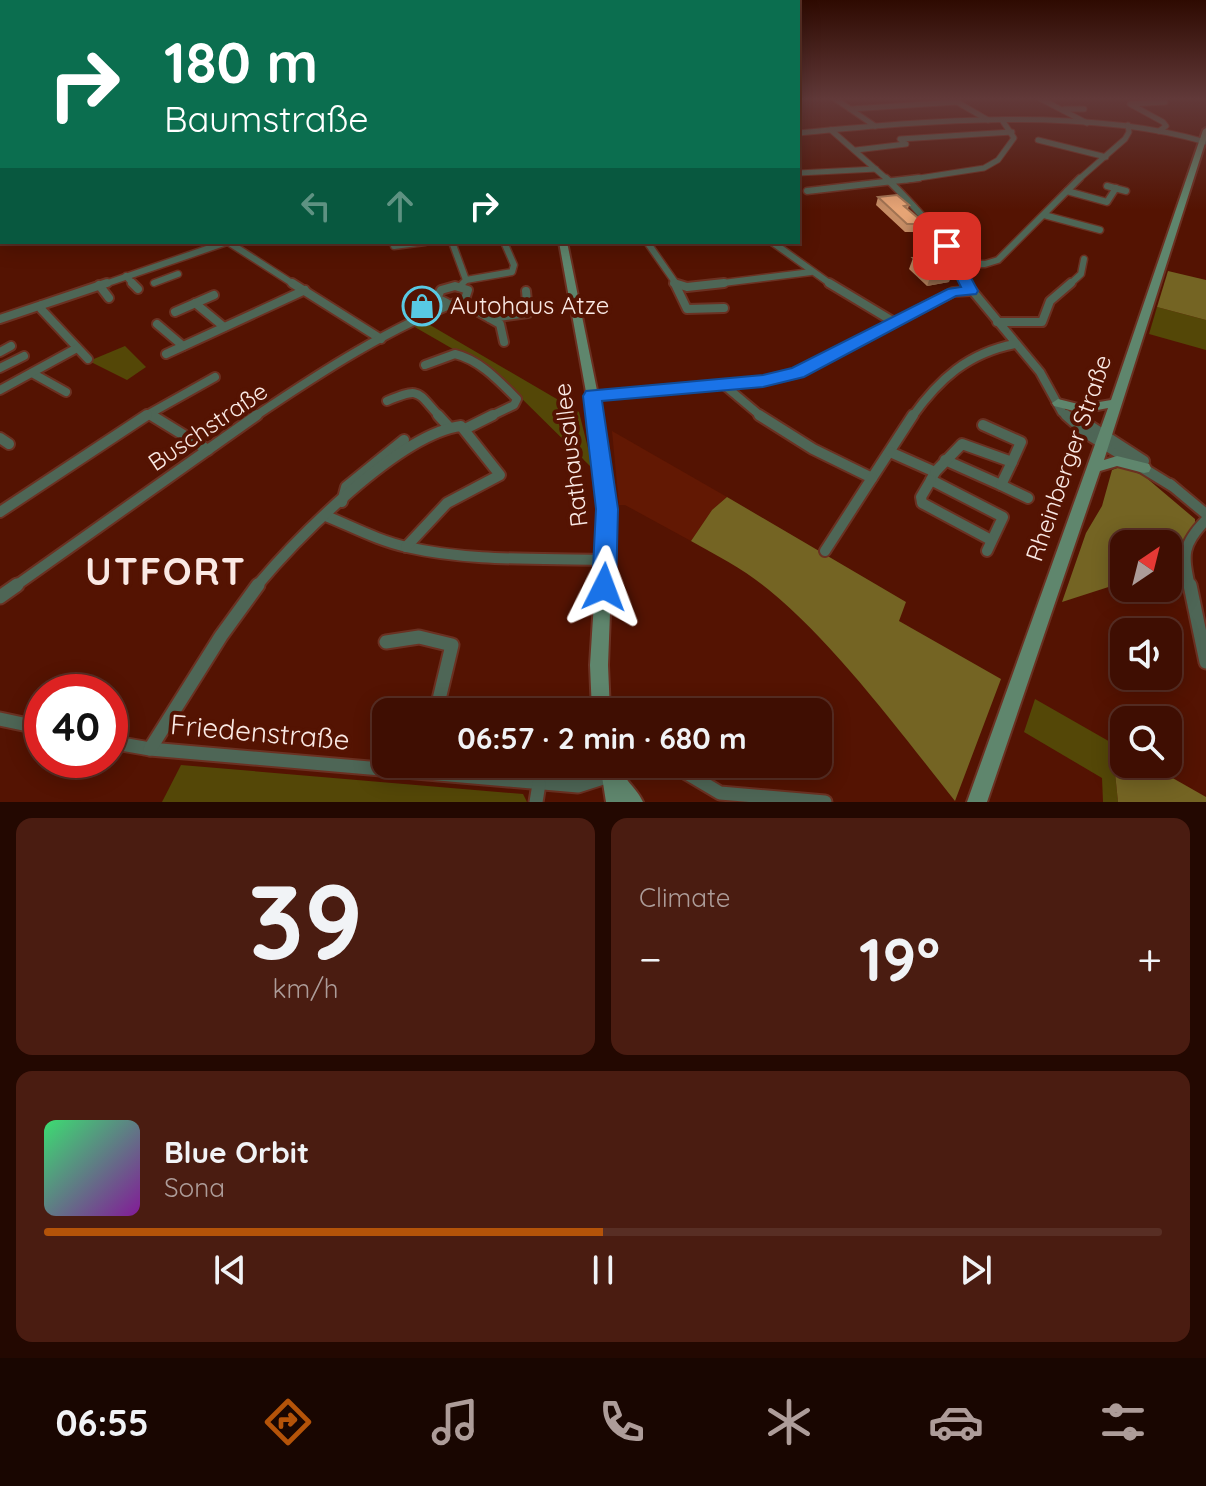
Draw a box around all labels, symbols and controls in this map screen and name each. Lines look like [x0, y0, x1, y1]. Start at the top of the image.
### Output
text: 180 m [164, 27, 318, 97]
icon: right [32, 32, 136, 136]
text: Baumstraße [164, 96, 369, 141]
icon: left [294, 184, 338, 228]
icon: ahead [378, 184, 422, 228]
icon: right [462, 184, 506, 228]
pin [913, 212, 981, 280]
icon: arrive [925, 224, 969, 268]
shop icon: Autohaus Atze [401, 285, 443, 327]
place label: Autohaus Atze [450, 290, 609, 320]
street label: Rheinberger Straße [1019, 351, 1117, 565]
street label: Buschstraße [142, 375, 273, 477]
street label: Rathausallee [546, 382, 594, 529]
north arrow [1110, 530, 1182, 602]
map controls [1110, 530, 1182, 778]
position arrow [562, 545, 646, 629]
district label: UTFORT [85, 547, 247, 595]
button: sound [1110, 618, 1182, 690]
speed limit sign: 40 [24, 674, 128, 778]
street label: Friedenstraße [169, 706, 351, 757]
button: search [1110, 706, 1182, 778]
text: 06:57 · 2 min · 680 m [457, 719, 747, 757]
text: 39 [248, 855, 363, 985]
text: Climate [639, 881, 730, 914]
text: 19° [859, 921, 940, 996]
text: − [639, 931, 662, 986]
text: + [1137, 931, 1162, 986]
text: km/h [273, 972, 338, 1005]
text: Blue Orbit [164, 1133, 309, 1171]
text: Sona [164, 1171, 225, 1204]
icon: previous [208, 1248, 252, 1292]
icon: pause [581, 1248, 625, 1292]
icon: next [954, 1248, 998, 1292]
icon: directions [260, 1394, 316, 1450]
icon: music [427, 1394, 483, 1450]
icon: phone [594, 1394, 650, 1450]
icon: climate [761, 1394, 817, 1450]
icon: car [928, 1394, 984, 1450]
icon: filters [1095, 1394, 1151, 1450]
text: 06:55 [55, 1400, 149, 1445]

